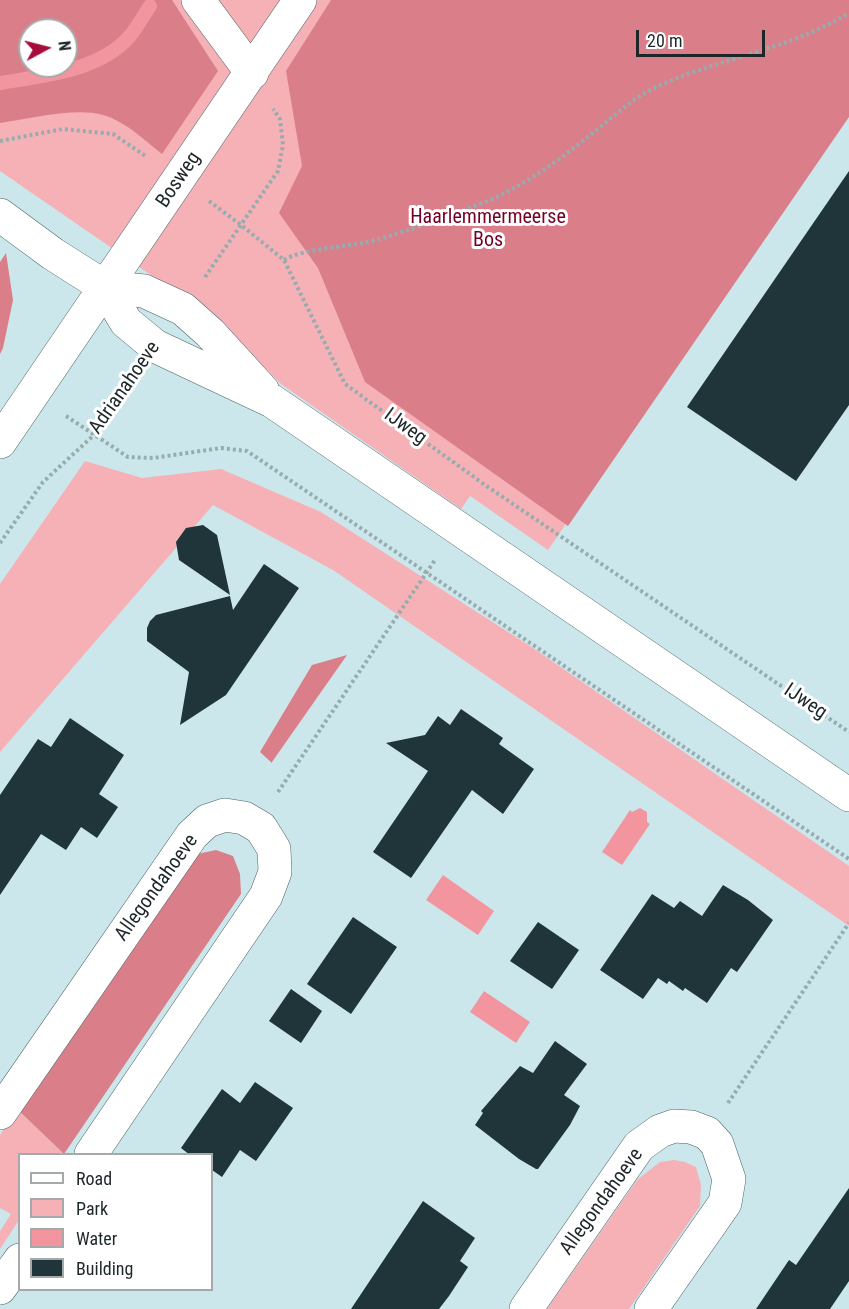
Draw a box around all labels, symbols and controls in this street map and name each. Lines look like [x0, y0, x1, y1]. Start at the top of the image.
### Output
north arrow [18, 18, 78, 78]
scale bar [639, 18, 768, 56]
text: 20 m [647, 30, 682, 51]
text: N [54, 40, 74, 52]
street label: Bosweg [152, 147, 206, 213]
park label: Haarlemmermeerse Bos [410, 206, 566, 253]
street label: Adrianahoeve [84, 337, 166, 439]
street label: IJweg [379, 404, 431, 450]
street label: IJweg [779, 679, 831, 725]
street label: Allegondahoeve [110, 830, 204, 946]
street label: Allegondahoeve [555, 1144, 649, 1260]
legend [18, 1153, 213, 1291]
text: Road [76, 1168, 112, 1189]
text: Park [76, 1198, 108, 1219]
text: Water [76, 1228, 117, 1249]
text: Building [76, 1258, 133, 1279]

